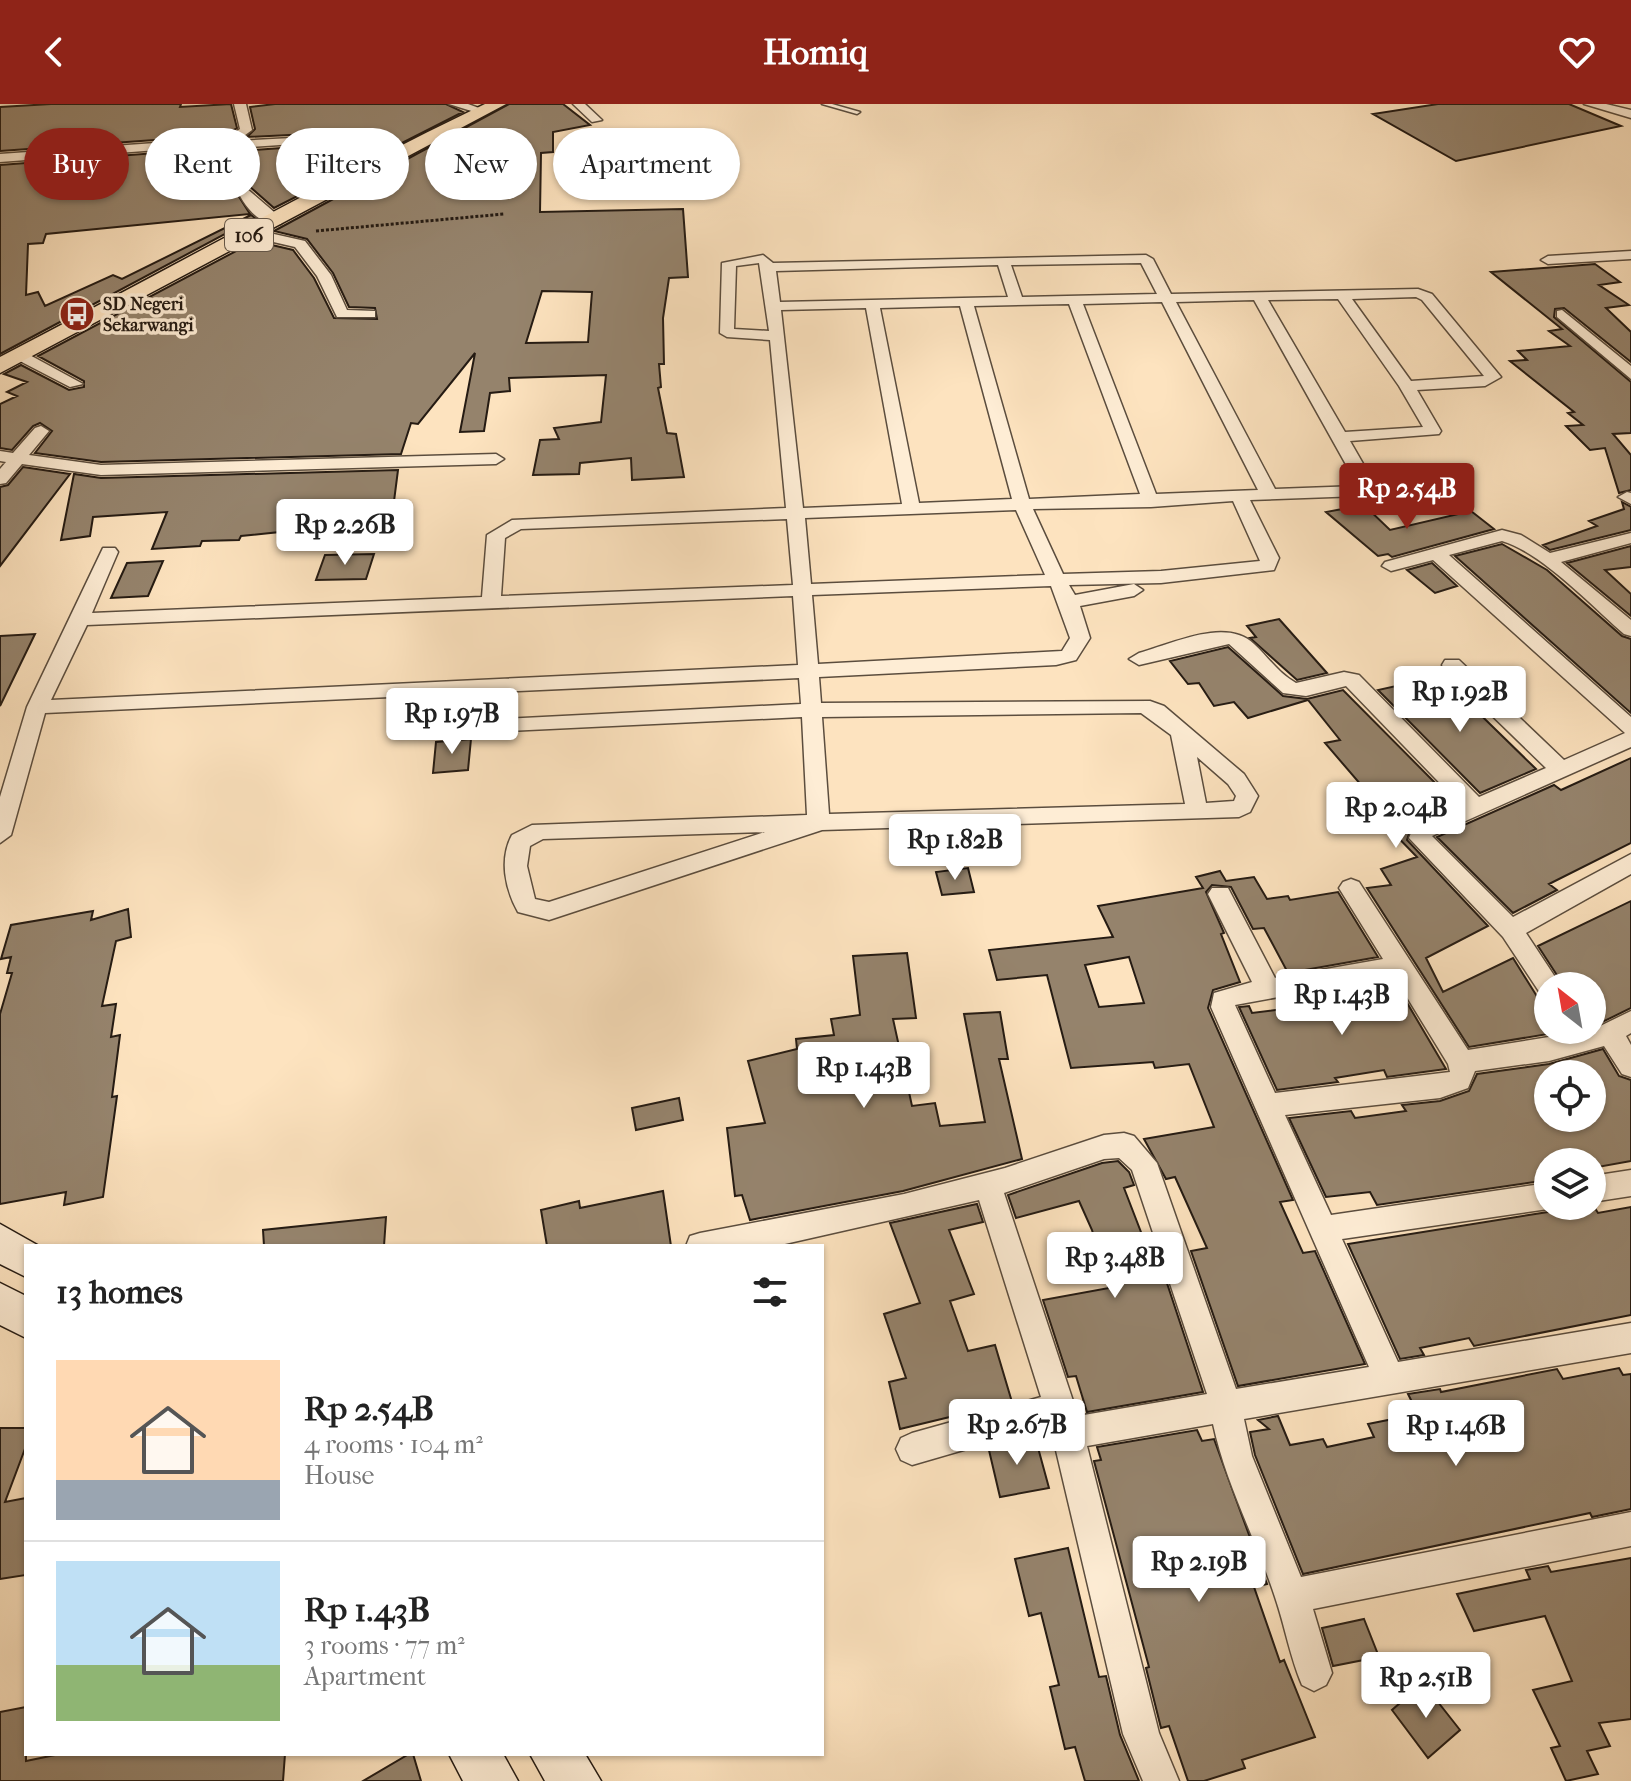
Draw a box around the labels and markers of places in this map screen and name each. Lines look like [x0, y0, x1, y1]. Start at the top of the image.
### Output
place label: SD Negeri Sekarwangi [103, 294, 194, 336]
bus stop icon: SD Negeri Sekarwangi [58, 295, 96, 333]
pin: Rp 2.54B [1324, 463, 1490, 531]
pin: Rp 2.26B [262, 499, 428, 567]
pin: Rp 1.92B [1377, 666, 1543, 734]
pin: Rp 1.97B [369, 688, 535, 756]
pin: Rp 2.04B [1313, 782, 1479, 850]
pin: Rp 1.82B [872, 814, 1038, 882]
pin: Rp 1.43B [1259, 969, 1425, 1037]
pin: Rp 1.43B [781, 1042, 947, 1110]
pin: Rp 3.48B [1032, 1232, 1198, 1300]
pin: Rp 2.67B [934, 1399, 1100, 1467]
pin: Rp 1.46B [1373, 1400, 1539, 1468]
pin: Rp 2.19B [1116, 1536, 1282, 1604]
pin: Rp 2.51B [1343, 1652, 1509, 1720]

